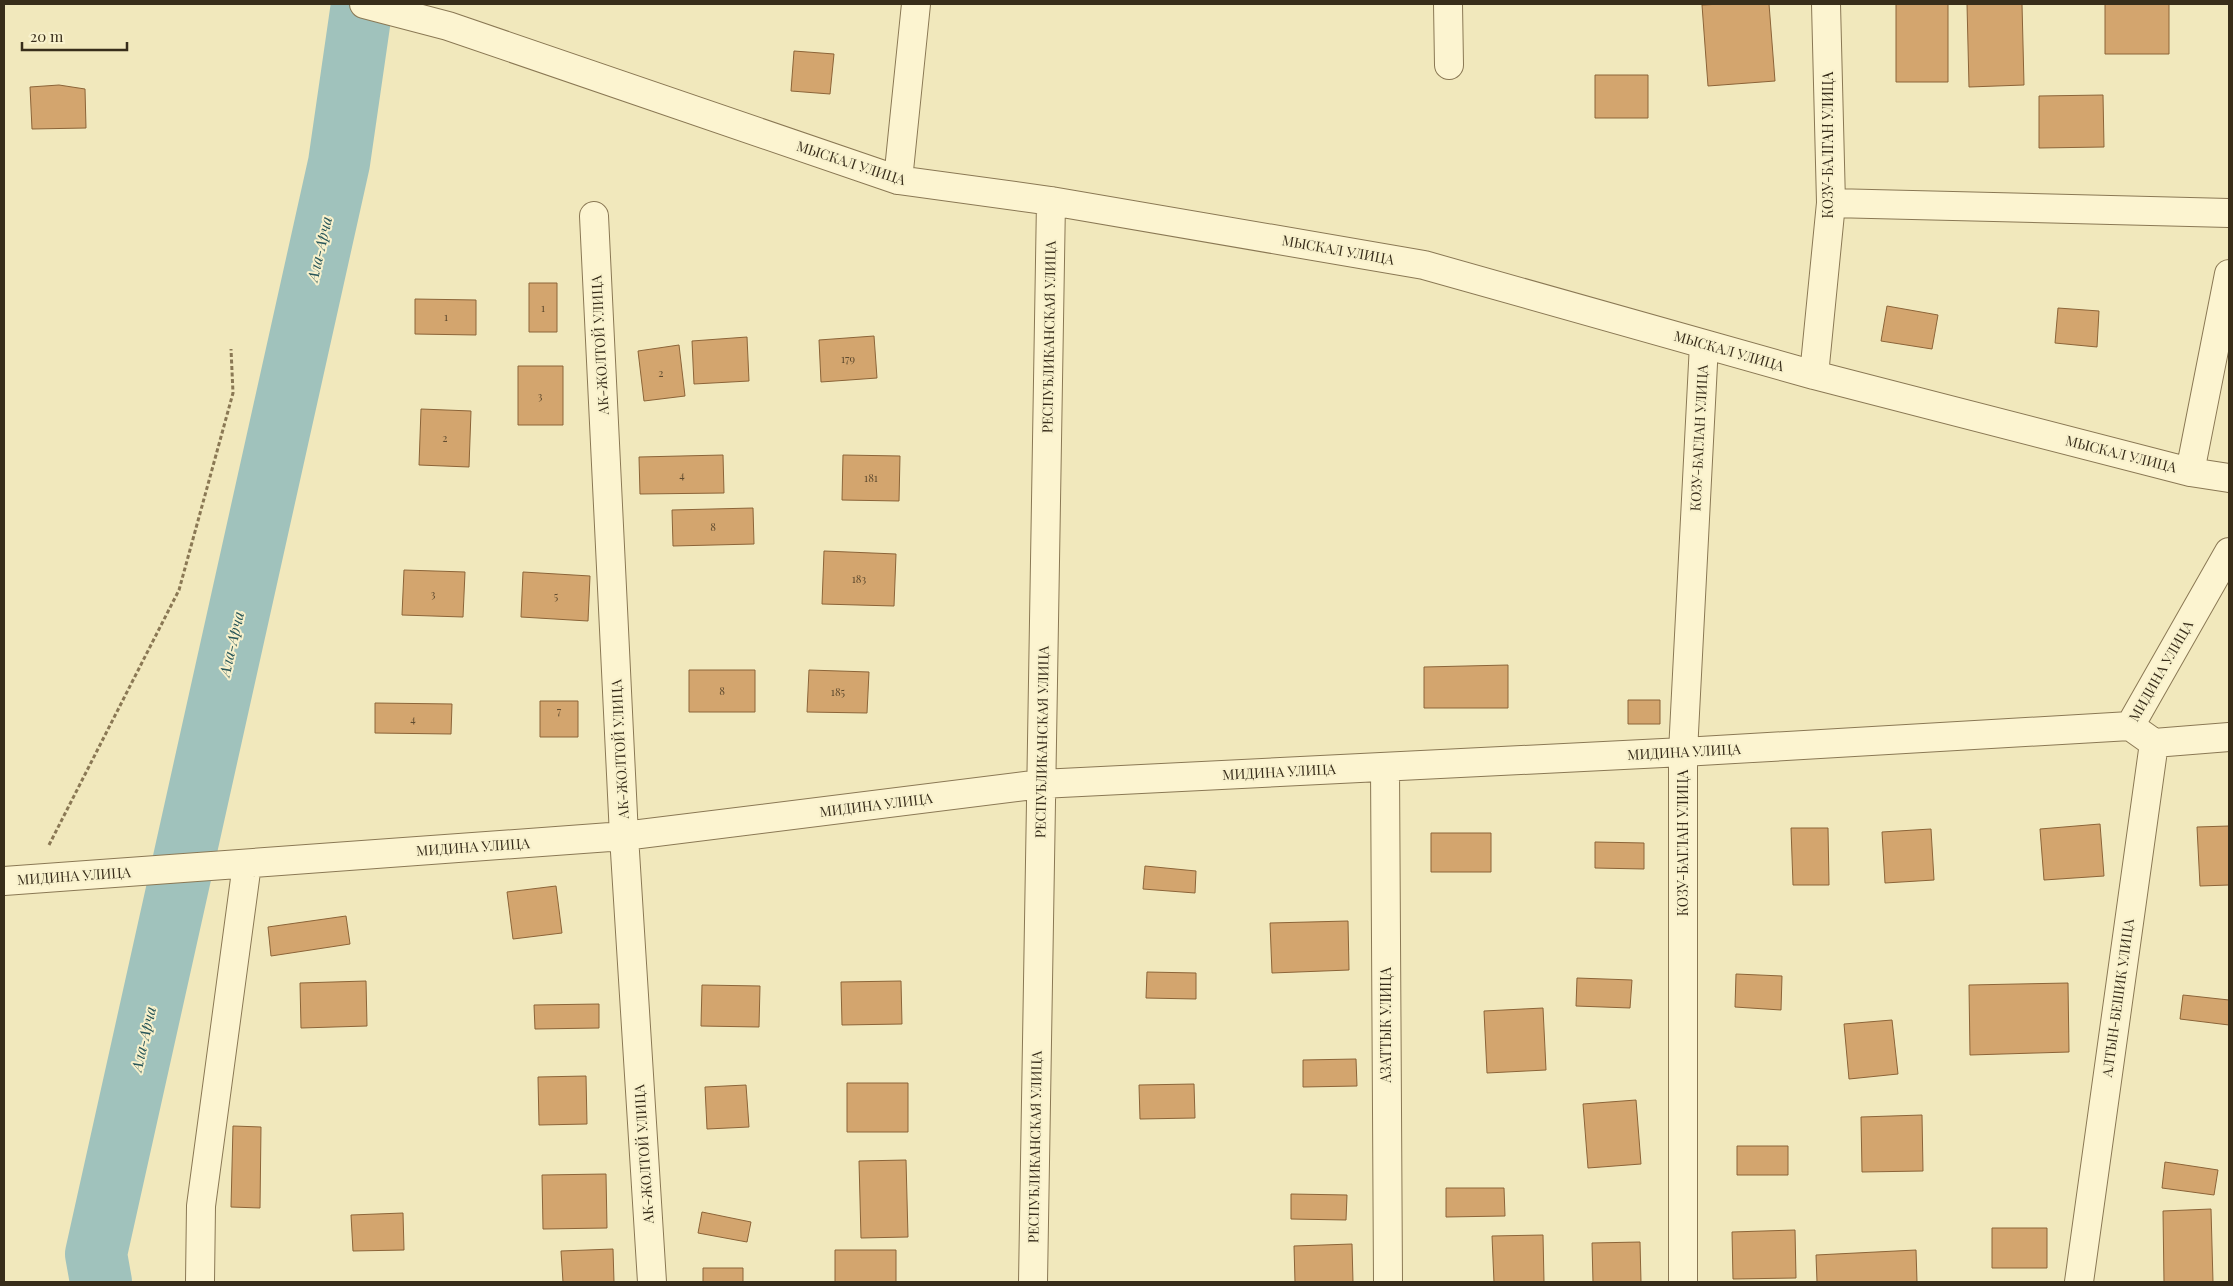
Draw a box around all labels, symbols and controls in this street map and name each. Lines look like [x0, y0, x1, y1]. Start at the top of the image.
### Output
scale bar [22, 20, 128, 52]
text: 20 m [30, 26, 64, 46]
street label: КОЗУ-БАЛГАН УЛИЦА [1818, 71, 1837, 218]
street label: МЫСКАЛ УЛИЦА [794, 136, 908, 189]
water label: Ала-Арча [301, 214, 336, 285]
street label: МЫСКАЛ УЛИЦА [1280, 230, 1396, 269]
street label: РЕСПУБЛИКАНСКАЯ УЛИЦА [1037, 241, 1060, 433]
street label: АК-ЖОЛТОЙ УЛИЦА [586, 275, 613, 416]
house number: 1 [541, 300, 545, 315]
house number: 1 [444, 309, 448, 324]
street label: МЫСКАЛ УЛИЦА [1672, 326, 1787, 375]
house number: 179 [841, 351, 855, 366]
street label: КОЗУ-БАГЛАН УЛИЦА [1685, 364, 1712, 512]
house number: 2 [658, 365, 664, 380]
house number: 3 [538, 388, 543, 403]
house number: 2 [442, 430, 448, 445]
street label: МЫСКАЛ УЛИЦА [2064, 431, 2179, 477]
house number: 4 [679, 467, 685, 482]
house number: 181 [864, 470, 878, 485]
house number: 8 [710, 519, 716, 534]
house number: 183 [852, 571, 866, 586]
house number: 3 [431, 586, 436, 601]
house number: 5 [554, 588, 559, 603]
water label: Ала-Арча [213, 609, 248, 680]
street label: МИДИНА УЛИЦА [2124, 617, 2197, 725]
street label: РЕСПУБЛИКАНСКАЯ УЛИЦА [1030, 646, 1053, 838]
street label: АК-ЖОЛТОЙ УЛИЦА [606, 679, 633, 820]
house number: 8 [719, 683, 725, 698]
house number: 185 [831, 684, 846, 699]
house number: 7 [557, 703, 562, 718]
house number: 4 [410, 711, 416, 726]
street label: МИДИНА УЛИЦА [1627, 739, 1741, 764]
street label: МИДИНА УЛИЦА [1222, 759, 1336, 784]
street label: КОЗУ-БАГЛАН УЛИЦА [1673, 769, 1692, 916]
street label: МИДИНА УЛИЦА [818, 788, 934, 821]
street label: МИДИНА УЛИЦА [416, 833, 531, 860]
street label: МИДИНА УЛИЦА [17, 862, 132, 889]
street label: АЛТЫН-БЕШИК УЛИЦА [2097, 917, 2138, 1079]
street label: АЗАТТЫК УЛИЦА [1376, 967, 1395, 1084]
water label: Ала-Арча [125, 1004, 160, 1075]
street label: РЕСПУБЛИКАНСКАЯ УЛИЦА [1023, 1051, 1046, 1243]
street label: АК-ЖОЛТОЙ УЛИЦА [629, 1084, 658, 1225]

